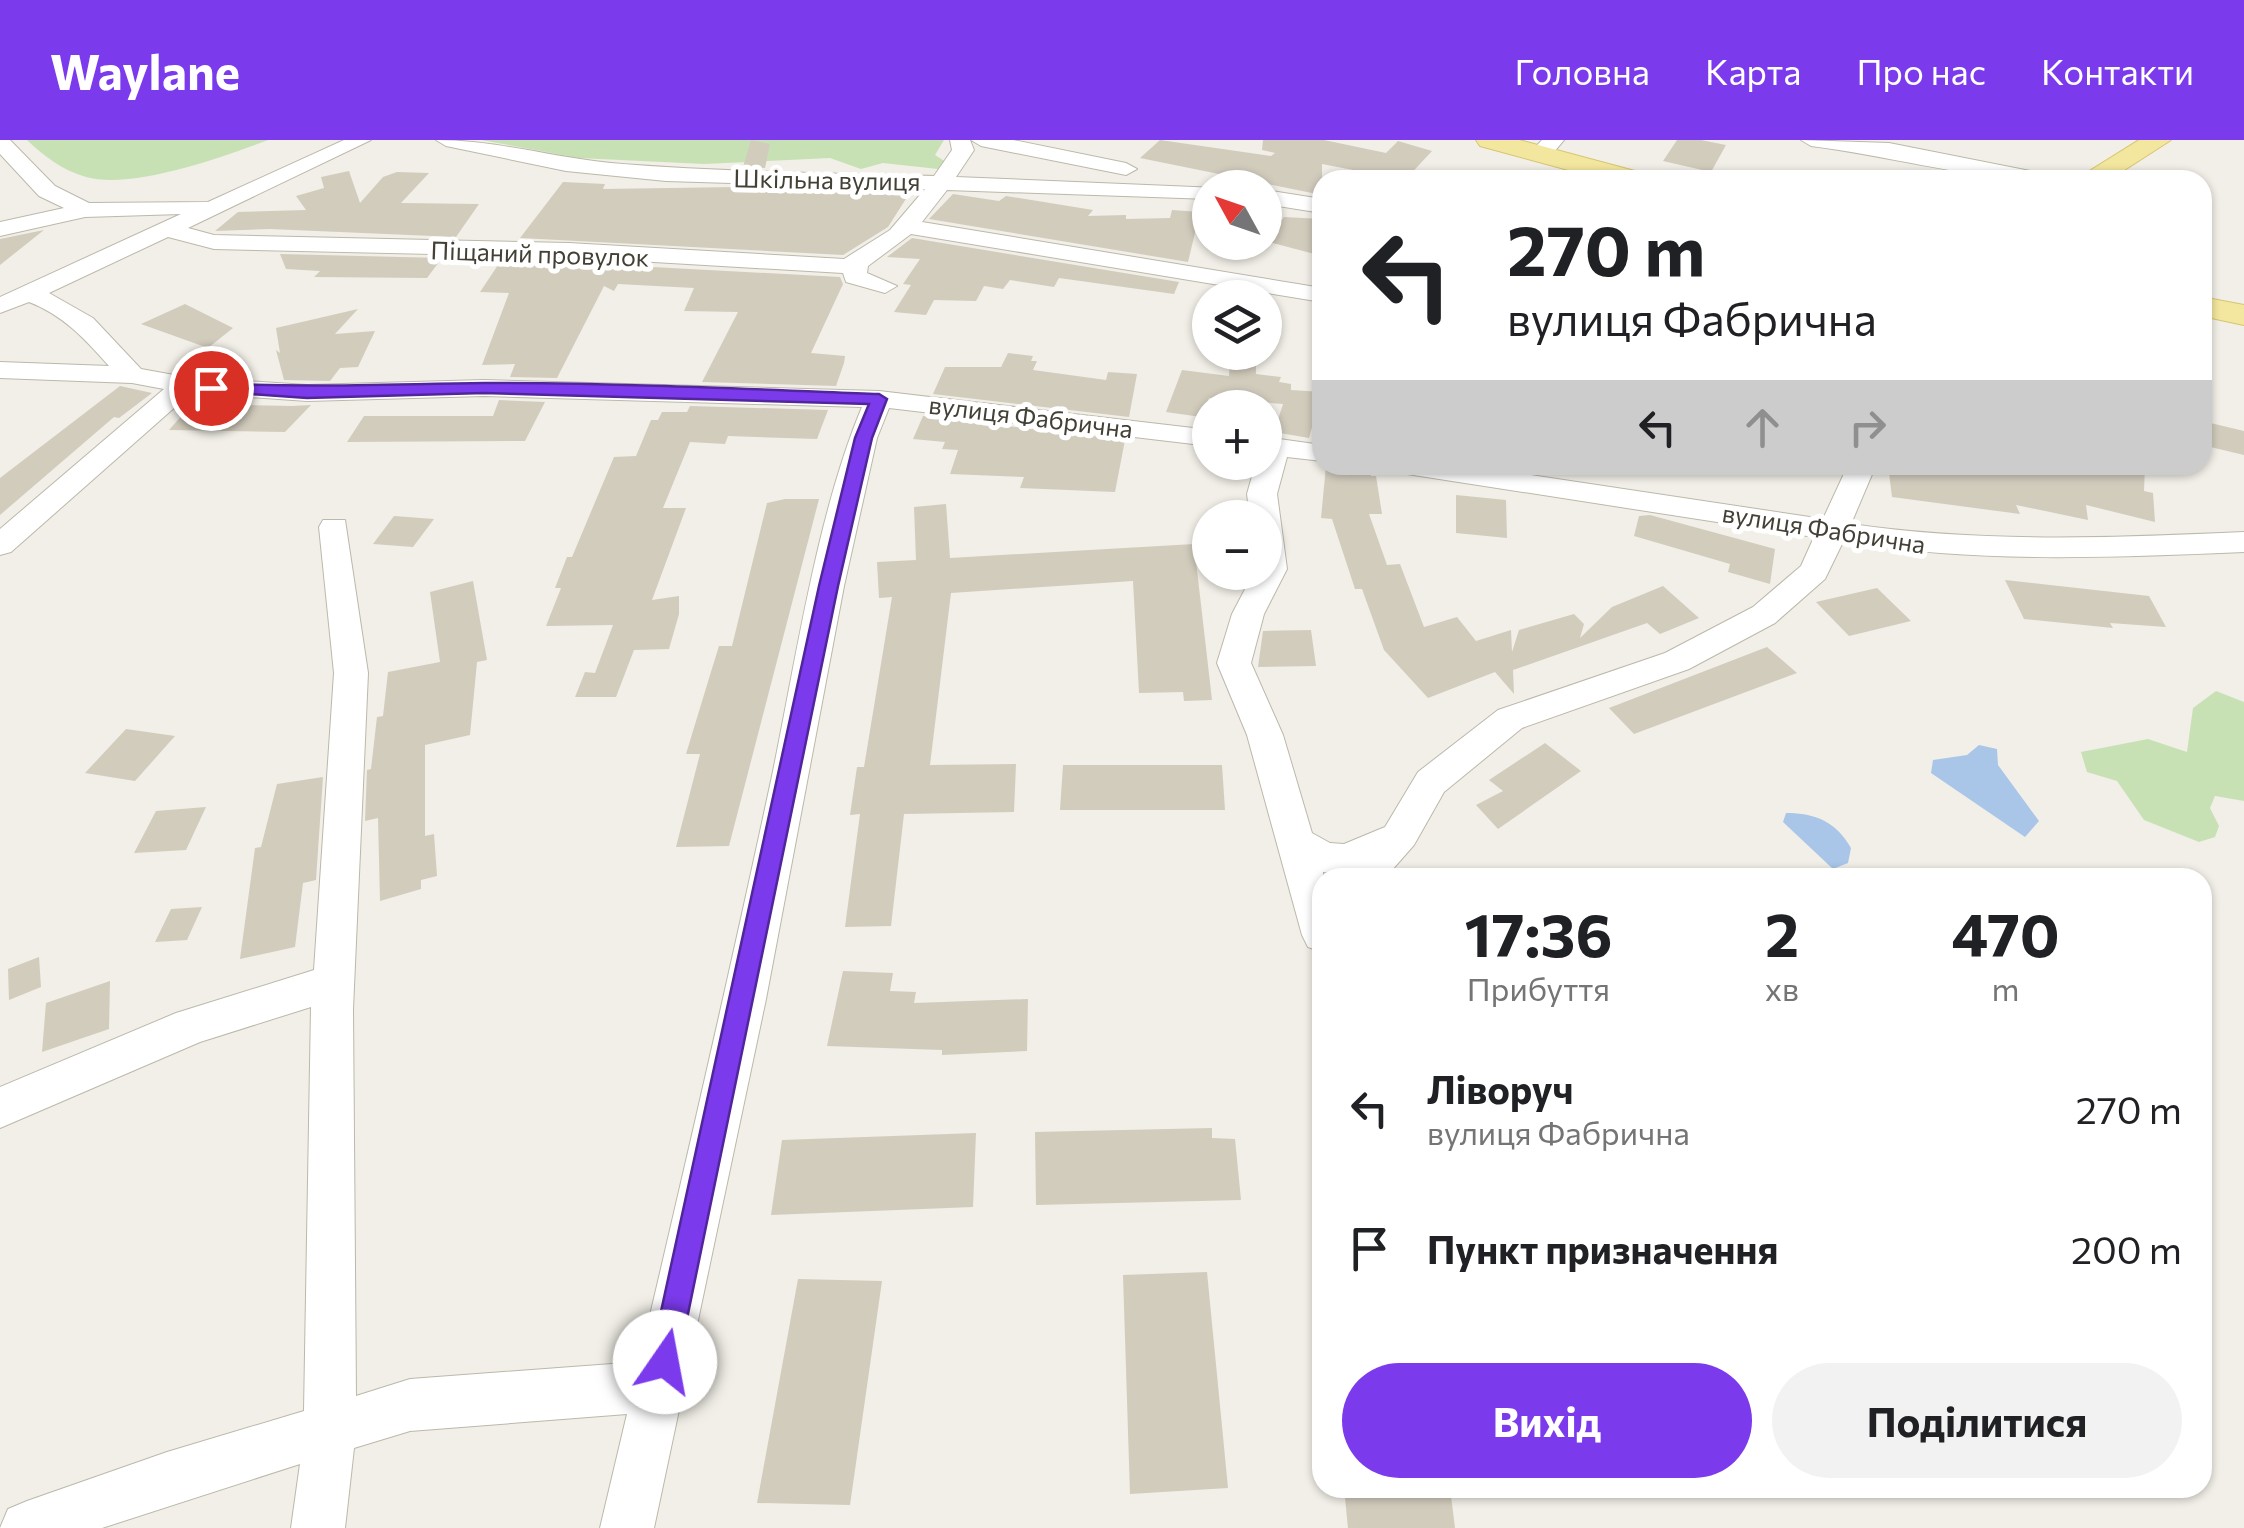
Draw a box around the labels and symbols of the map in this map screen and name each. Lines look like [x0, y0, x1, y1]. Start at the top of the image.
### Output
street label: Шкільна вулиця [733, 162, 921, 196]
north arrow [1192, 170, 1282, 260]
street label: Піщаний провулок [430, 234, 650, 272]
pin [169, 346, 254, 431]
street label: вулиця Фабрична [927, 389, 1135, 443]
street label: вулиця Фабрична [1720, 497, 1928, 559]
position arrow [613, 1310, 717, 1414]

